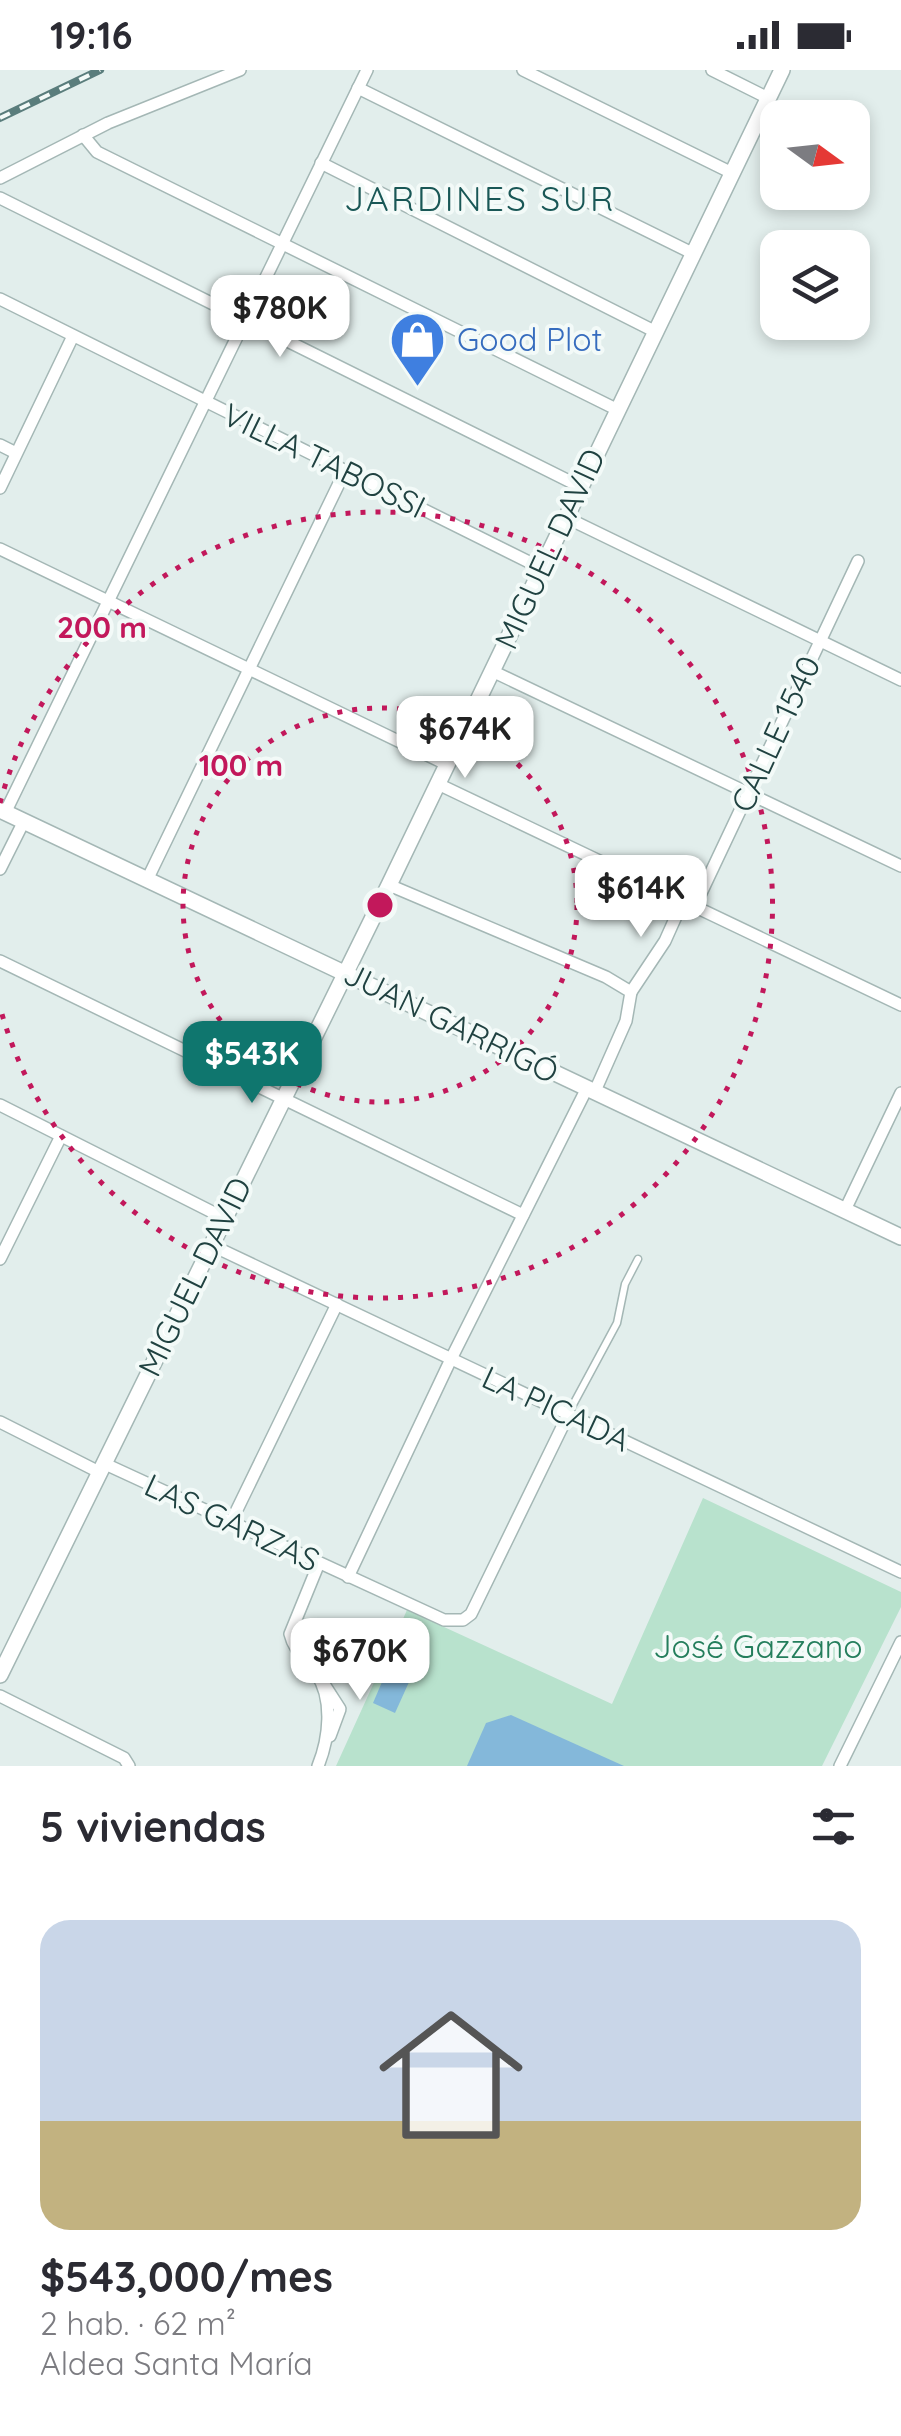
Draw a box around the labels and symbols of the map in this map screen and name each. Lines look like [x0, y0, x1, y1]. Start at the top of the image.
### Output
north arrow [760, 100, 870, 210]
district label: JARDINES SUR [344, 176, 616, 220]
pin: $780K [210, 275, 350, 360]
shop icon: Good Plot [388, 310, 448, 389]
place label: Good Plot [457, 319, 602, 359]
street label: VILLA TABOSSI [217, 394, 432, 526]
street label: MIGUEL DAVID [485, 442, 613, 655]
text: 200 m [57, 608, 147, 646]
street label: CALLE 1540 [722, 649, 829, 818]
pin: $674K [395, 696, 535, 781]
text: 100 m [199, 746, 283, 784]
pin: $614K [571, 855, 711, 940]
centre of rings [362, 887, 398, 923]
street label: JUAN GARRIGÓ [337, 953, 565, 1091]
pin: $543K [182, 1021, 322, 1106]
street label: MIGUEL DAVID [129, 1171, 259, 1383]
street label: LA PICADA [476, 1356, 637, 1460]
street label: LAS GARZAS [139, 1464, 326, 1580]
pin: $670K [290, 1618, 430, 1703]
park label: José Gazzano [653, 1626, 863, 1666]

